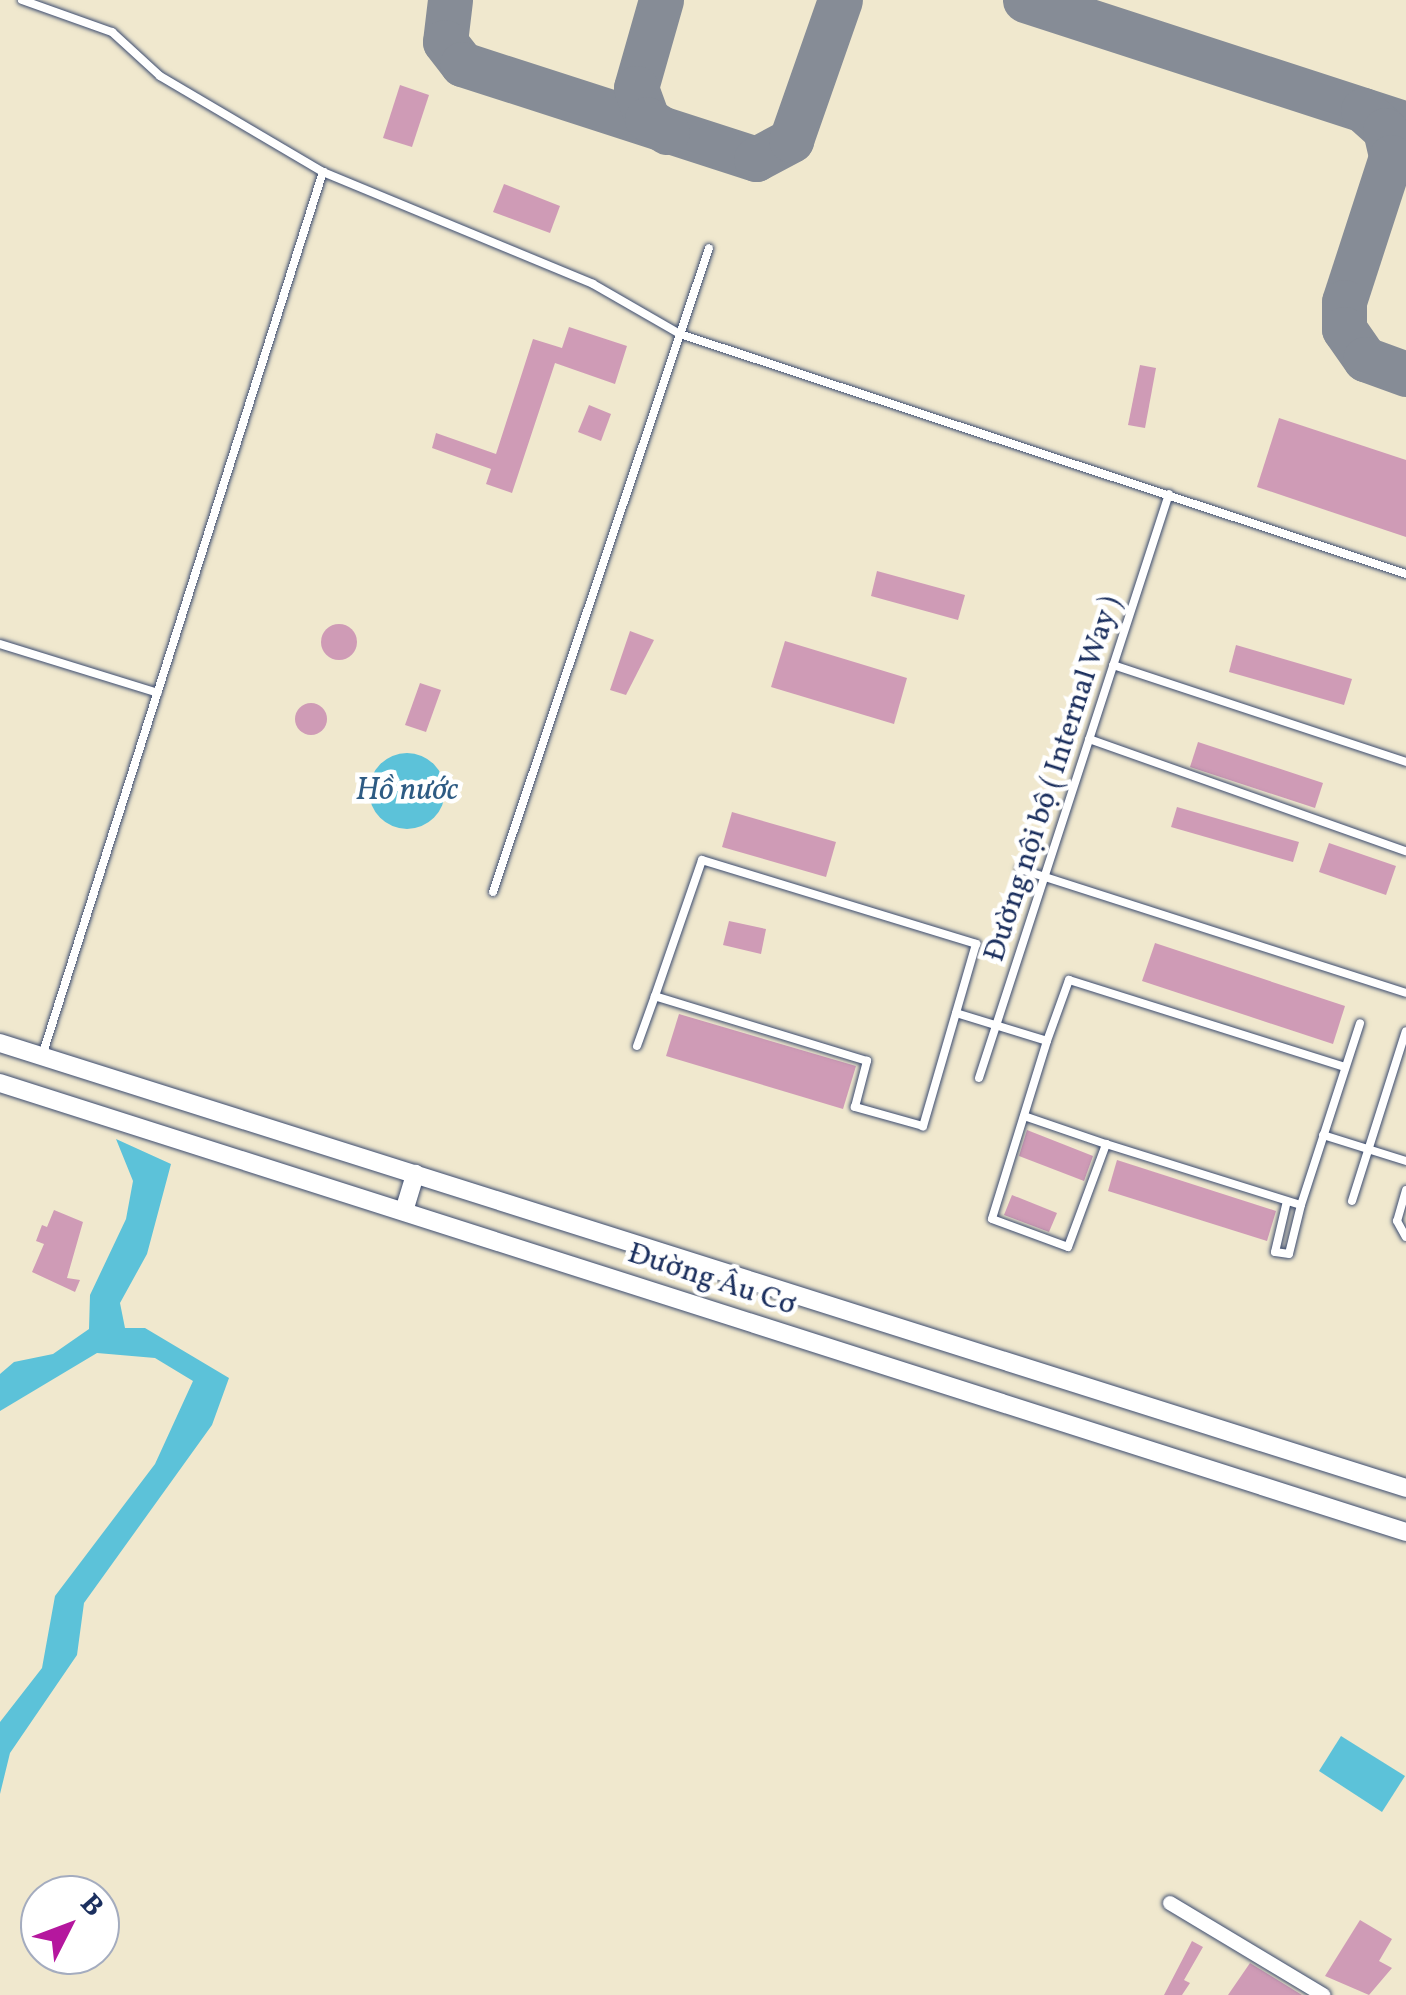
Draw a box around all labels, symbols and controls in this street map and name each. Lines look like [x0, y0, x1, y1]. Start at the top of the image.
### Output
street label: Đường nội bộ ( Internal Way ) [977, 591, 1129, 967]
water label: Hồ nước [356, 772, 458, 810]
street label: Đường Âu Cơ [623, 1236, 801, 1324]
north arrow [20, 1875, 120, 1975]
text: B [70, 1886, 112, 1926]

